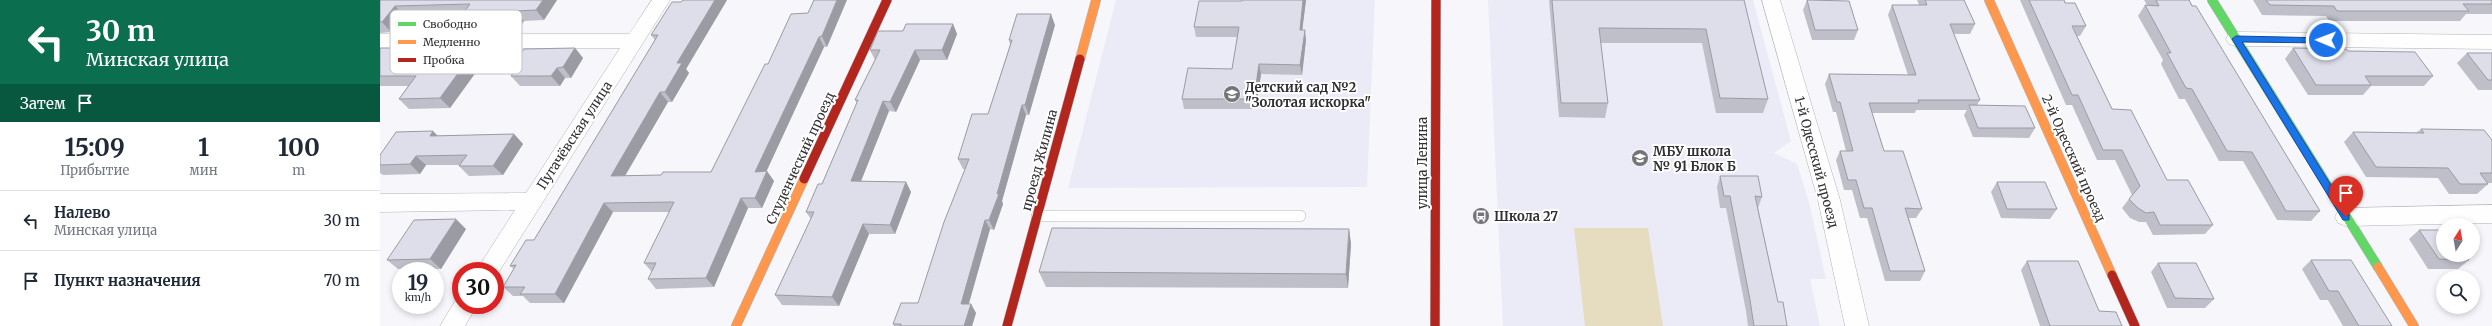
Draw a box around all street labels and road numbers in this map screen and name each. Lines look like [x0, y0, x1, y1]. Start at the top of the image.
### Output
street label: Пугачёвская улица [533, 78, 616, 193]
street label: Студенческий проезд [762, 89, 839, 227]
street label: 2-й Одесский проезд [2038, 92, 2109, 225]
street label: 1-й Одесский проезд [1791, 94, 1842, 230]
street label: проезд Жилина [1018, 107, 1061, 213]
street label: улица Ленина [1414, 117, 1431, 209]

